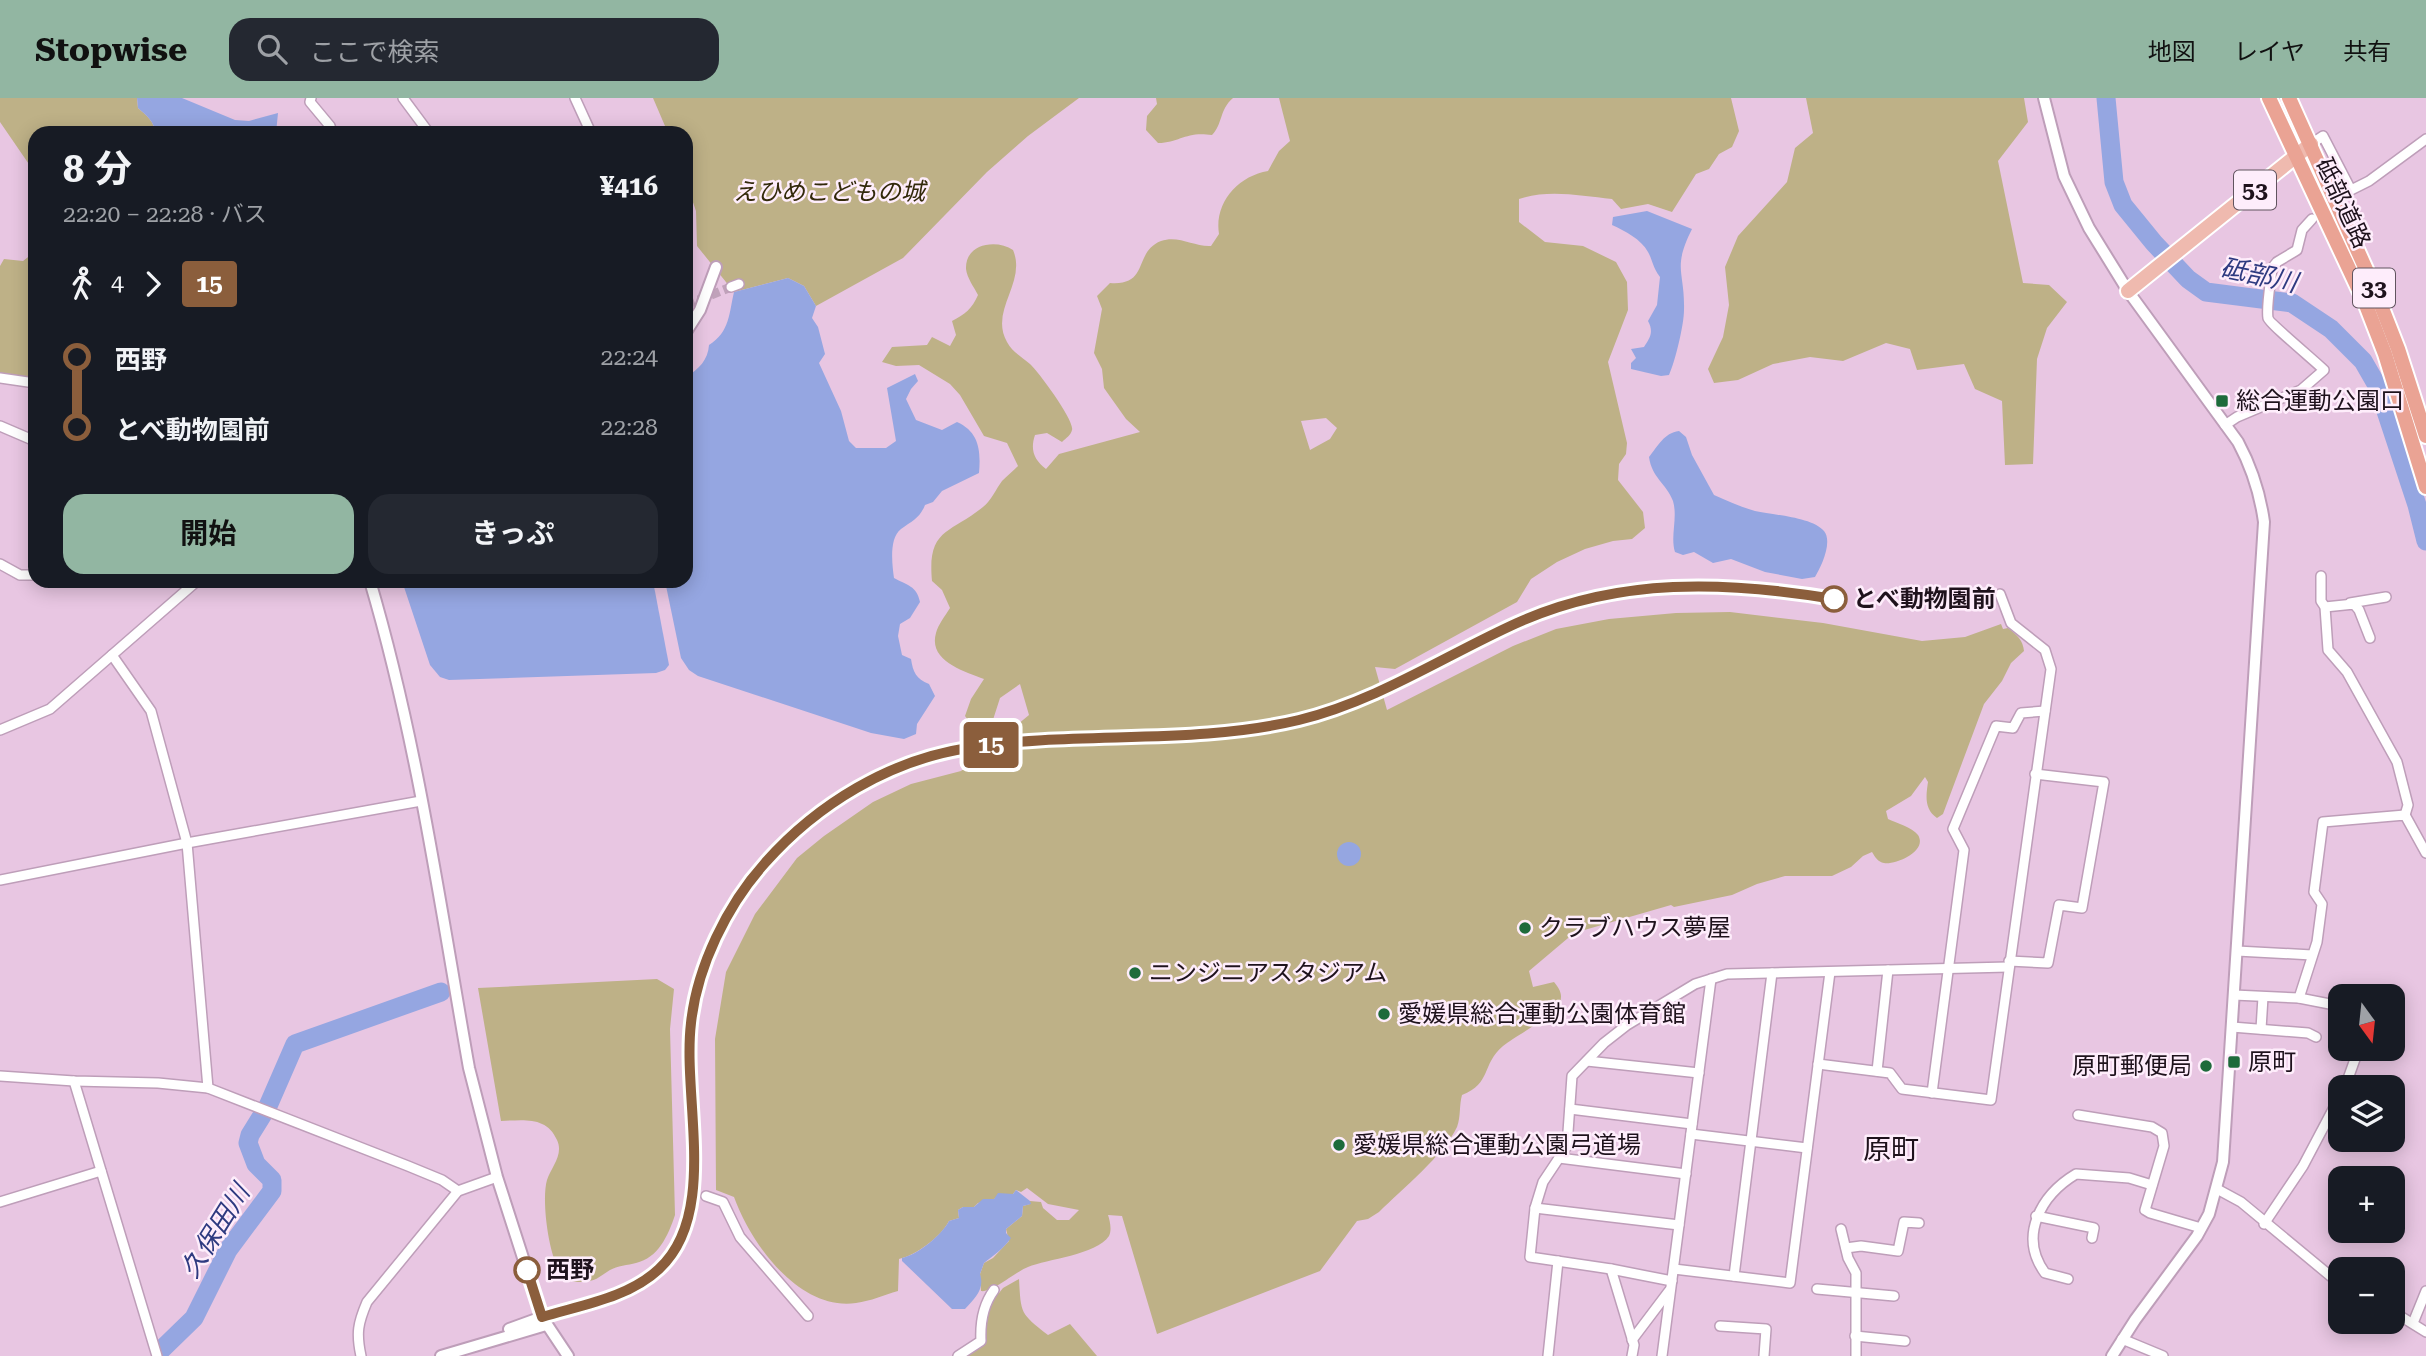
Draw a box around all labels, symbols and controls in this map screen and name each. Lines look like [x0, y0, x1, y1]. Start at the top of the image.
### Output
search box [229, 18, 719, 81]
text: Stopwise [35, 30, 187, 69]
icon: search [253, 30, 291, 68]
text: ここで検索 [309, 37, 439, 67]
text: 地図 [2148, 38, 2196, 66]
text: レイヤ [2234, 38, 2305, 66]
text: 共有 [2343, 38, 2391, 66]
text: 8 分 [63, 147, 132, 191]
street label: 砥部道路 [2310, 154, 2376, 252]
road number: 53 [2234, 170, 2276, 209]
text: ¥416 [600, 171, 658, 201]
park label: えひめこどもの城 [733, 178, 928, 206]
text: 22:20 – 22:28 · バス [63, 201, 267, 228]
water label: 砥部川 [2218, 252, 2303, 298]
icon: walk [63, 265, 101, 303]
icon: forward [134, 265, 172, 303]
road number: 33 [2353, 268, 2395, 308]
text: 4 [111, 270, 124, 297]
text: 15 [196, 270, 223, 298]
text: 22:24 [601, 344, 658, 371]
text: 西野 [115, 345, 167, 375]
place label: 総合運動公園口 [2236, 387, 2404, 415]
marker: 総合運動公園口 [2214, 393, 2230, 409]
text: 22:28 [601, 414, 658, 441]
text: とべ動物園前 [115, 415, 270, 445]
button: 開始 [63, 494, 354, 574]
button: きっぷ [368, 494, 658, 574]
place label: とべ動物園前 [1853, 585, 1996, 613]
marker: とべ動物園前 [1821, 586, 1847, 612]
line badge: 15 [960, 722, 1023, 768]
text: 15 [978, 731, 1004, 759]
place label: クラブハウス夢屋 [1539, 914, 1731, 942]
marker: クラブハウス夢屋 [1517, 920, 1533, 936]
place label: ニンジニアスタジアム [1149, 959, 1387, 987]
marker: ニンジニアスタジアム [1127, 965, 1143, 981]
north arrow [2328, 984, 2404, 1060]
map controls [2328, 984, 2405, 1334]
place label: 愛媛県総合運動公園体育館 [1398, 1000, 1686, 1028]
marker: 愛媛県総合運動公園体育館 [1376, 1006, 1392, 1022]
place label: 原町 [2248, 1048, 2296, 1076]
place label: 原町郵便局 [2072, 1052, 2192, 1080]
marker: 原町 [2226, 1054, 2242, 1070]
marker: 原町郵便局 [2198, 1058, 2214, 1074]
button: layers [2328, 1075, 2405, 1152]
place label: 愛媛県総合運動公園弓道場 [1353, 1131, 1641, 1159]
district label: 原町 [1863, 1133, 1919, 1166]
marker: 愛媛県総合運動公園弓道場 [1331, 1137, 1347, 1153]
button: + [2328, 1166, 2405, 1243]
water label: 久保田川 [175, 1176, 257, 1283]
place label: 西野 [546, 1256, 594, 1284]
marker: 西野 [514, 1257, 540, 1283]
button: − [2328, 1257, 2405, 1334]

